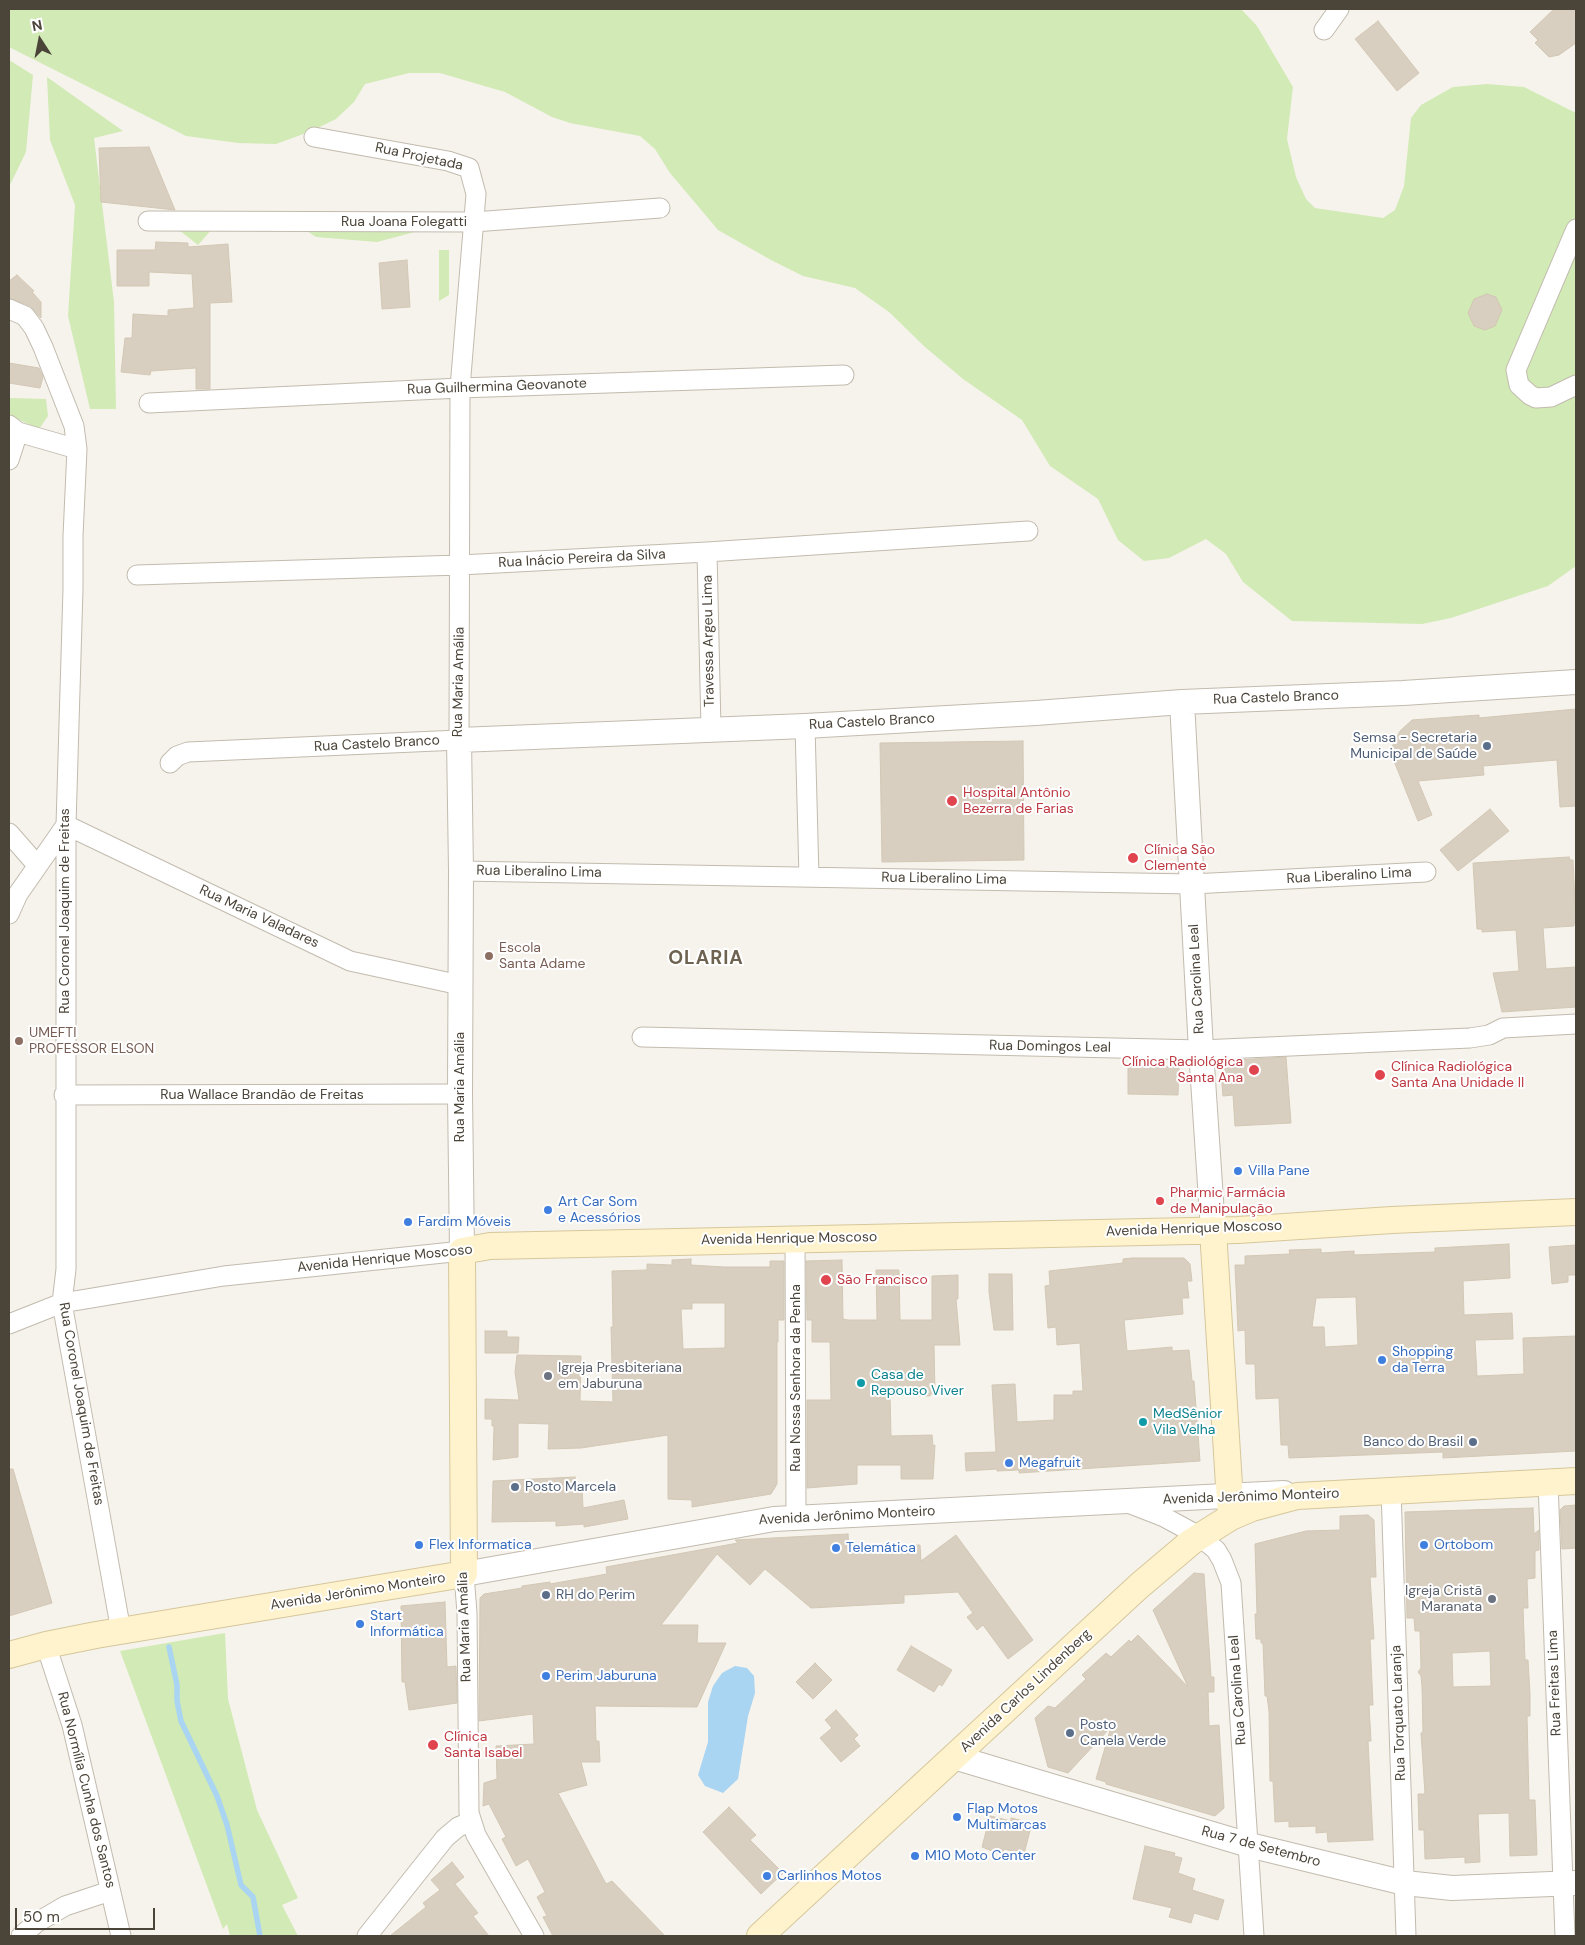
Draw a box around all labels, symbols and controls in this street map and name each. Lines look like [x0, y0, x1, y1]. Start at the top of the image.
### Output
north arrow [15, 15, 65, 65]
text: N [30, 15, 44, 35]
street label: Rua Projetada [373, 139, 465, 175]
street label: Rua Joana Folegatti [341, 214, 467, 230]
street label: Rua Guilhermina Geovanote [407, 375, 587, 399]
street label: Rua Inácio Pereira da Silva [498, 546, 666, 572]
street label: Travessa Argeu Lima [699, 575, 719, 707]
street label: Rua Maria Amália [450, 627, 468, 737]
street label: Rua Castelo Branco [1213, 687, 1339, 709]
street label: Rua Castelo Branco [809, 710, 935, 734]
place label: Semsa - Secretaria Municipal de Saúde [1350, 730, 1477, 762]
street label: Rua Castelo Branco [314, 732, 440, 756]
marker: Semsa - Secretaria Municipal de Saúde [1481, 740, 1493, 752]
place label: Hospital Antônio Bezerra de Farias [963, 785, 1074, 818]
marker: Hospital Antônio Bezerra de Farias [945, 794, 959, 808]
street label: Rua Coronel Joaquim de Freitas [57, 808, 73, 1014]
place label: Clínica São Clemente [1144, 842, 1215, 874]
marker: Clínica São Clemente [1126, 851, 1140, 865]
street label: Rua Liberalino Lima [476, 863, 602, 881]
street label: Rua Liberalino Lima [1286, 864, 1412, 888]
street label: Rua Liberalino Lima [881, 870, 1007, 888]
street label: Rua Maria Valadares [196, 882, 322, 952]
street label: Rua Carolina Leal [1186, 924, 1208, 1034]
place label: Escola Santa Adame [499, 940, 585, 972]
district label: OLARIA [667, 948, 745, 970]
marker: Escola Santa Adame [483, 950, 495, 962]
place label: UMEFTI PROFESSOR ELSON [29, 1025, 154, 1058]
street label: Rua Maria Amália [452, 1032, 468, 1142]
marker: UMEFTI PROFESSOR ELSON [13, 1035, 25, 1047]
street label: Rua Domingos Leal [989, 1038, 1111, 1056]
place label: Clínica Radiológica Santa Ana [1122, 1054, 1243, 1086]
place label: Clínica Radiológica Santa Ana Unidade II [1391, 1059, 1524, 1092]
marker: Clínica Radiológica Santa Ana [1247, 1063, 1261, 1077]
marker: Clínica Radiológica Santa Ana Unidade II [1373, 1068, 1387, 1082]
street label: Rua Wallace Brandão de Freitas [160, 1087, 364, 1103]
place label: Villa Pane [1248, 1163, 1310, 1179]
marker: Villa Pane [1232, 1165, 1244, 1177]
place label: Pharmic Farmácia de Manipulação [1170, 1185, 1285, 1218]
place label: Art Car Som e Acessórios [558, 1194, 641, 1226]
marker: Pharmic Farmácia de Manipulação [1154, 1195, 1166, 1207]
marker: Art Car Som e Acessórios [542, 1204, 554, 1216]
place label: Fardim Móveis [418, 1214, 511, 1230]
marker: Fardim Móveis [402, 1216, 414, 1228]
street label: Avenida Henrique Moscoso [1106, 1218, 1282, 1240]
street label: Avenida Henrique Moscoso [701, 1229, 877, 1249]
street label: Avenida Henrique Moscoso [296, 1241, 474, 1277]
place label: São Francisco [837, 1272, 928, 1288]
marker: São Francisco [819, 1273, 833, 1287]
street label: Rua Nossa Senhora da Penha [788, 1284, 804, 1472]
street label: Rua Coronel Joaquim de Freitas [55, 1301, 107, 1507]
place label: Shopping da Terra [1392, 1344, 1453, 1376]
marker: Shopping da Terra [1376, 1354, 1388, 1366]
place label: Igreja Presbiteriana em Jaburuna [558, 1360, 682, 1392]
place label: Casa de Repouso Viver [871, 1367, 964, 1400]
marker: Igreja Presbiteriana em Jaburuna [542, 1370, 554, 1382]
marker: Casa de Repouso Viver [855, 1377, 867, 1389]
place label: MedSênior Vila Velha [1153, 1406, 1222, 1438]
marker: MedSênior Vila Velha [1137, 1416, 1149, 1428]
place label: Banco do Brasil [1363, 1434, 1463, 1450]
marker: Banco do Brasil [1467, 1436, 1479, 1448]
place label: Megafruit [1019, 1455, 1081, 1471]
marker: Megafruit [1003, 1457, 1015, 1469]
place label: Posto Marcela [525, 1479, 616, 1495]
marker: Posto Marcela [509, 1481, 521, 1493]
street label: Avenida Jerônimo Monteiro [1162, 1486, 1340, 1508]
street label: Avenida Jerônimo Monteiro [758, 1503, 936, 1529]
place label: Flex Informatica [429, 1537, 532, 1553]
place label: Ortobom [1434, 1537, 1493, 1553]
marker: Flex Informatica [413, 1539, 425, 1551]
marker: Ortobom [1418, 1539, 1430, 1551]
place label: Telemática [846, 1540, 916, 1556]
marker: Telemática [830, 1542, 842, 1554]
street label: Avenida Jerônimo Monteiro [269, 1570, 447, 1614]
street label: Rua Maria Amália [455, 1572, 475, 1682]
place label: Igreja Cristã Maranata [1405, 1583, 1482, 1615]
place label: RH do Perim [556, 1587, 635, 1603]
marker: RH do Perim [540, 1589, 552, 1601]
marker: Igreja Cristã Maranata [1486, 1593, 1498, 1605]
place label: Start Informática [370, 1608, 444, 1640]
marker: Start Informática [354, 1618, 366, 1630]
street label: Avenida Carlos Lindenberg [957, 1626, 1095, 1756]
street label: Rua Freitas Lima [1545, 1630, 1565, 1736]
street label: Rua Carolina Leal [1226, 1634, 1250, 1746]
street label: Rua Torquato Laranja [1388, 1645, 1410, 1781]
place label: Perim Jaburuna [556, 1668, 657, 1684]
marker: Perim Jaburuna [540, 1670, 552, 1682]
street label: Rua Normília Cunha dos Santos [53, 1690, 119, 1890]
place label: Posto Canela Verde [1080, 1717, 1166, 1750]
marker: Posto Canela Verde [1064, 1727, 1076, 1739]
place label: Clínica Santa Isabel [444, 1729, 522, 1761]
marker: Clínica Santa Isabel [426, 1738, 440, 1752]
place label: Flap Motos Multimarcas [967, 1801, 1046, 1834]
marker: Flap Motos Multimarcas [951, 1811, 963, 1823]
street label: Rua 7 de Setembro [1199, 1823, 1323, 1871]
place label: M10 Moto Center [925, 1848, 1036, 1864]
marker: M10 Moto Center [909, 1850, 921, 1862]
place label: Carlinhos Motos [777, 1868, 882, 1884]
marker: Carlinhos Motos [761, 1870, 773, 1882]
scale bar [18, 1898, 158, 1930]
text: 50 m [23, 1907, 60, 1927]

